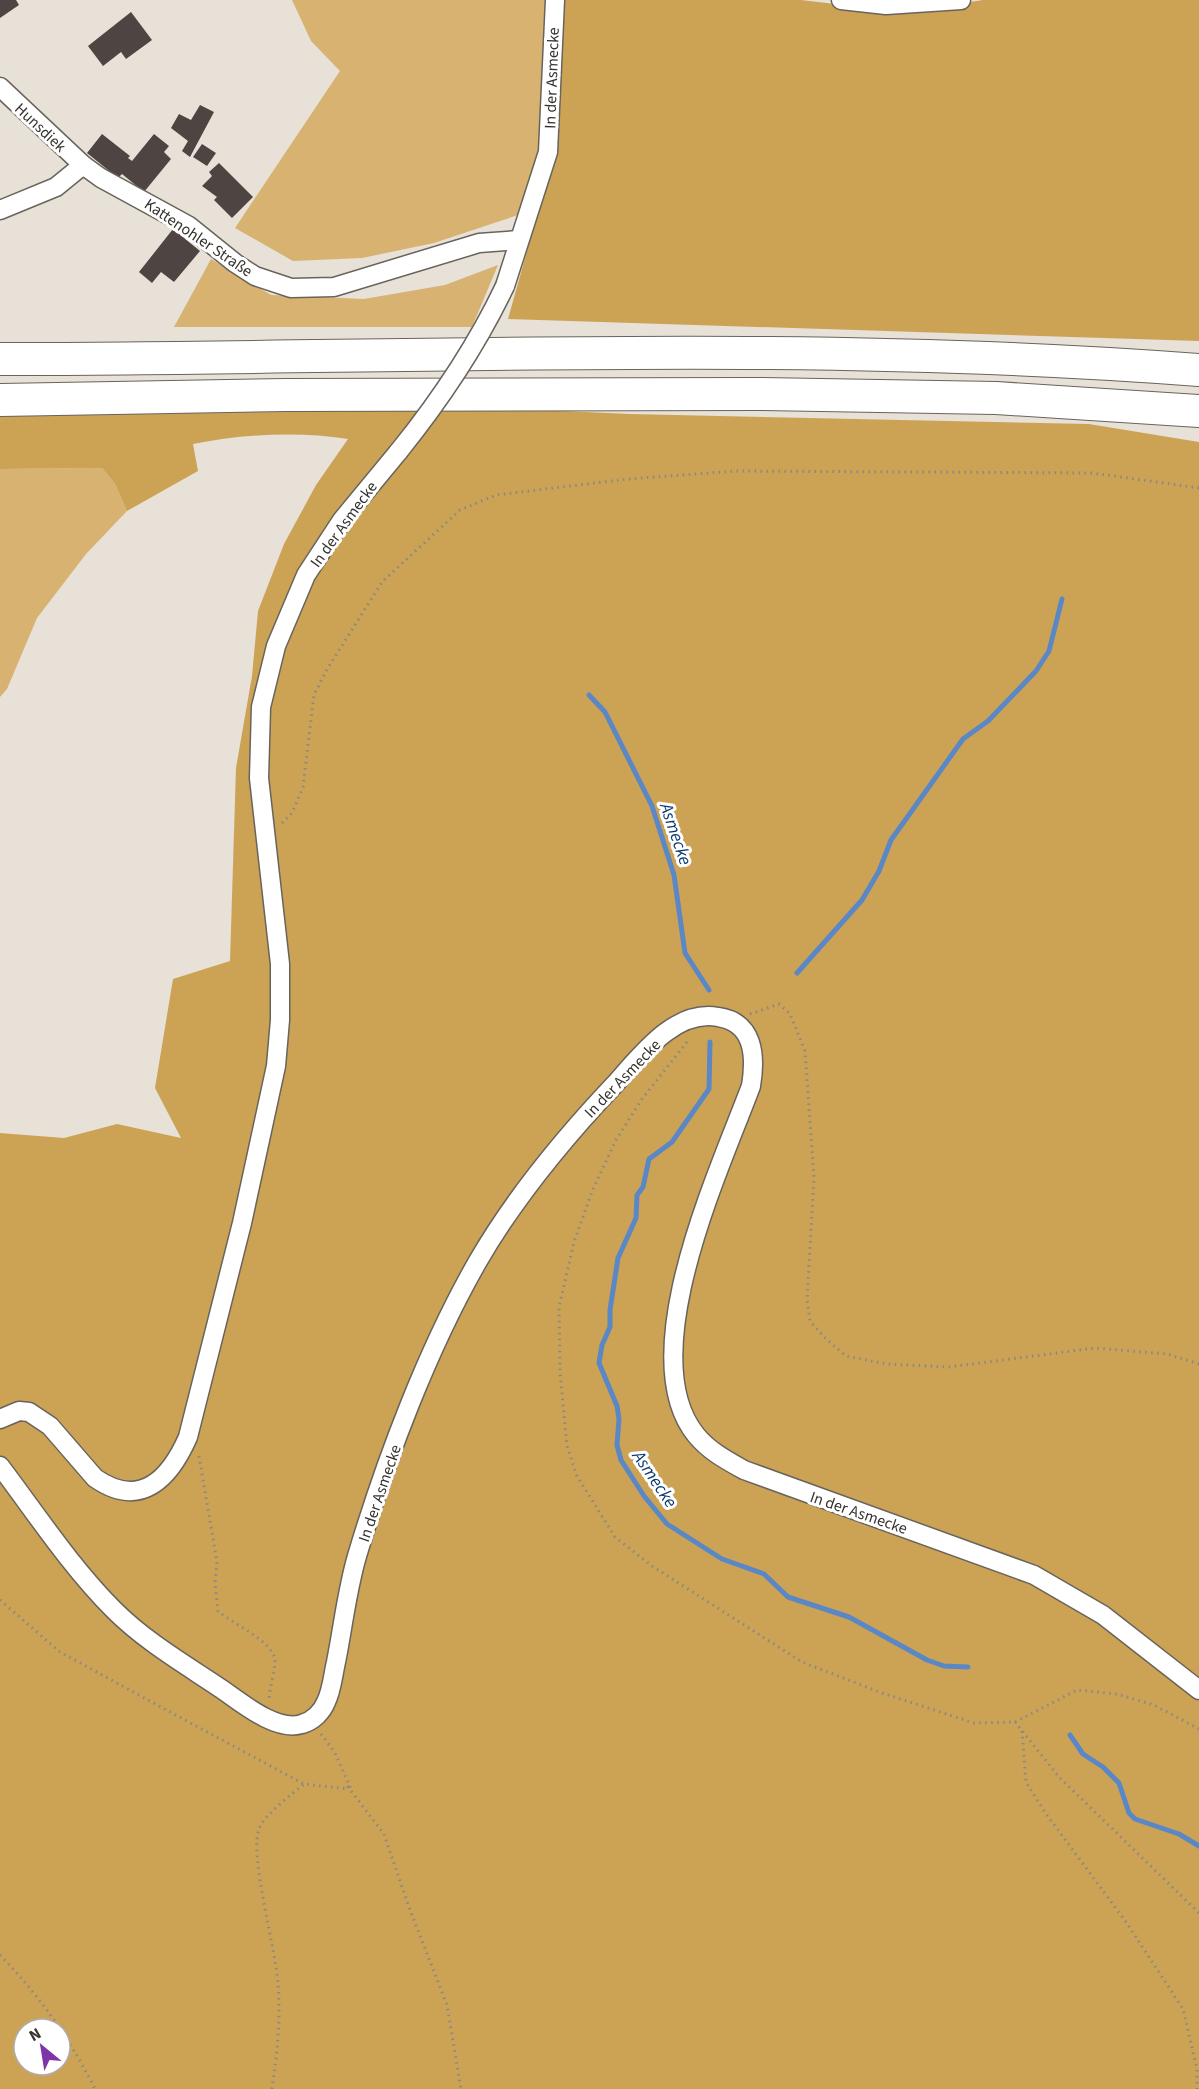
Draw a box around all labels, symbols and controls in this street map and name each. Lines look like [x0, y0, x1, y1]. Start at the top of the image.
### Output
street label: In der Asmecke [539, 27, 565, 129]
street label: Hunsdiek [10, 98, 71, 157]
street label: Kattenohler Straße [140, 193, 257, 282]
street label: In der Asmecke [305, 477, 383, 572]
water label: Asmecke [653, 799, 698, 869]
street label: In der Asmecke [580, 1034, 666, 1123]
street label: In der Asmecke [353, 1442, 407, 1545]
water label: Asmecke [626, 1445, 683, 1513]
street label: In der Asmecke [807, 1486, 910, 1540]
north arrow [12, 2017, 72, 2077]
text: N [25, 2023, 45, 2047]

